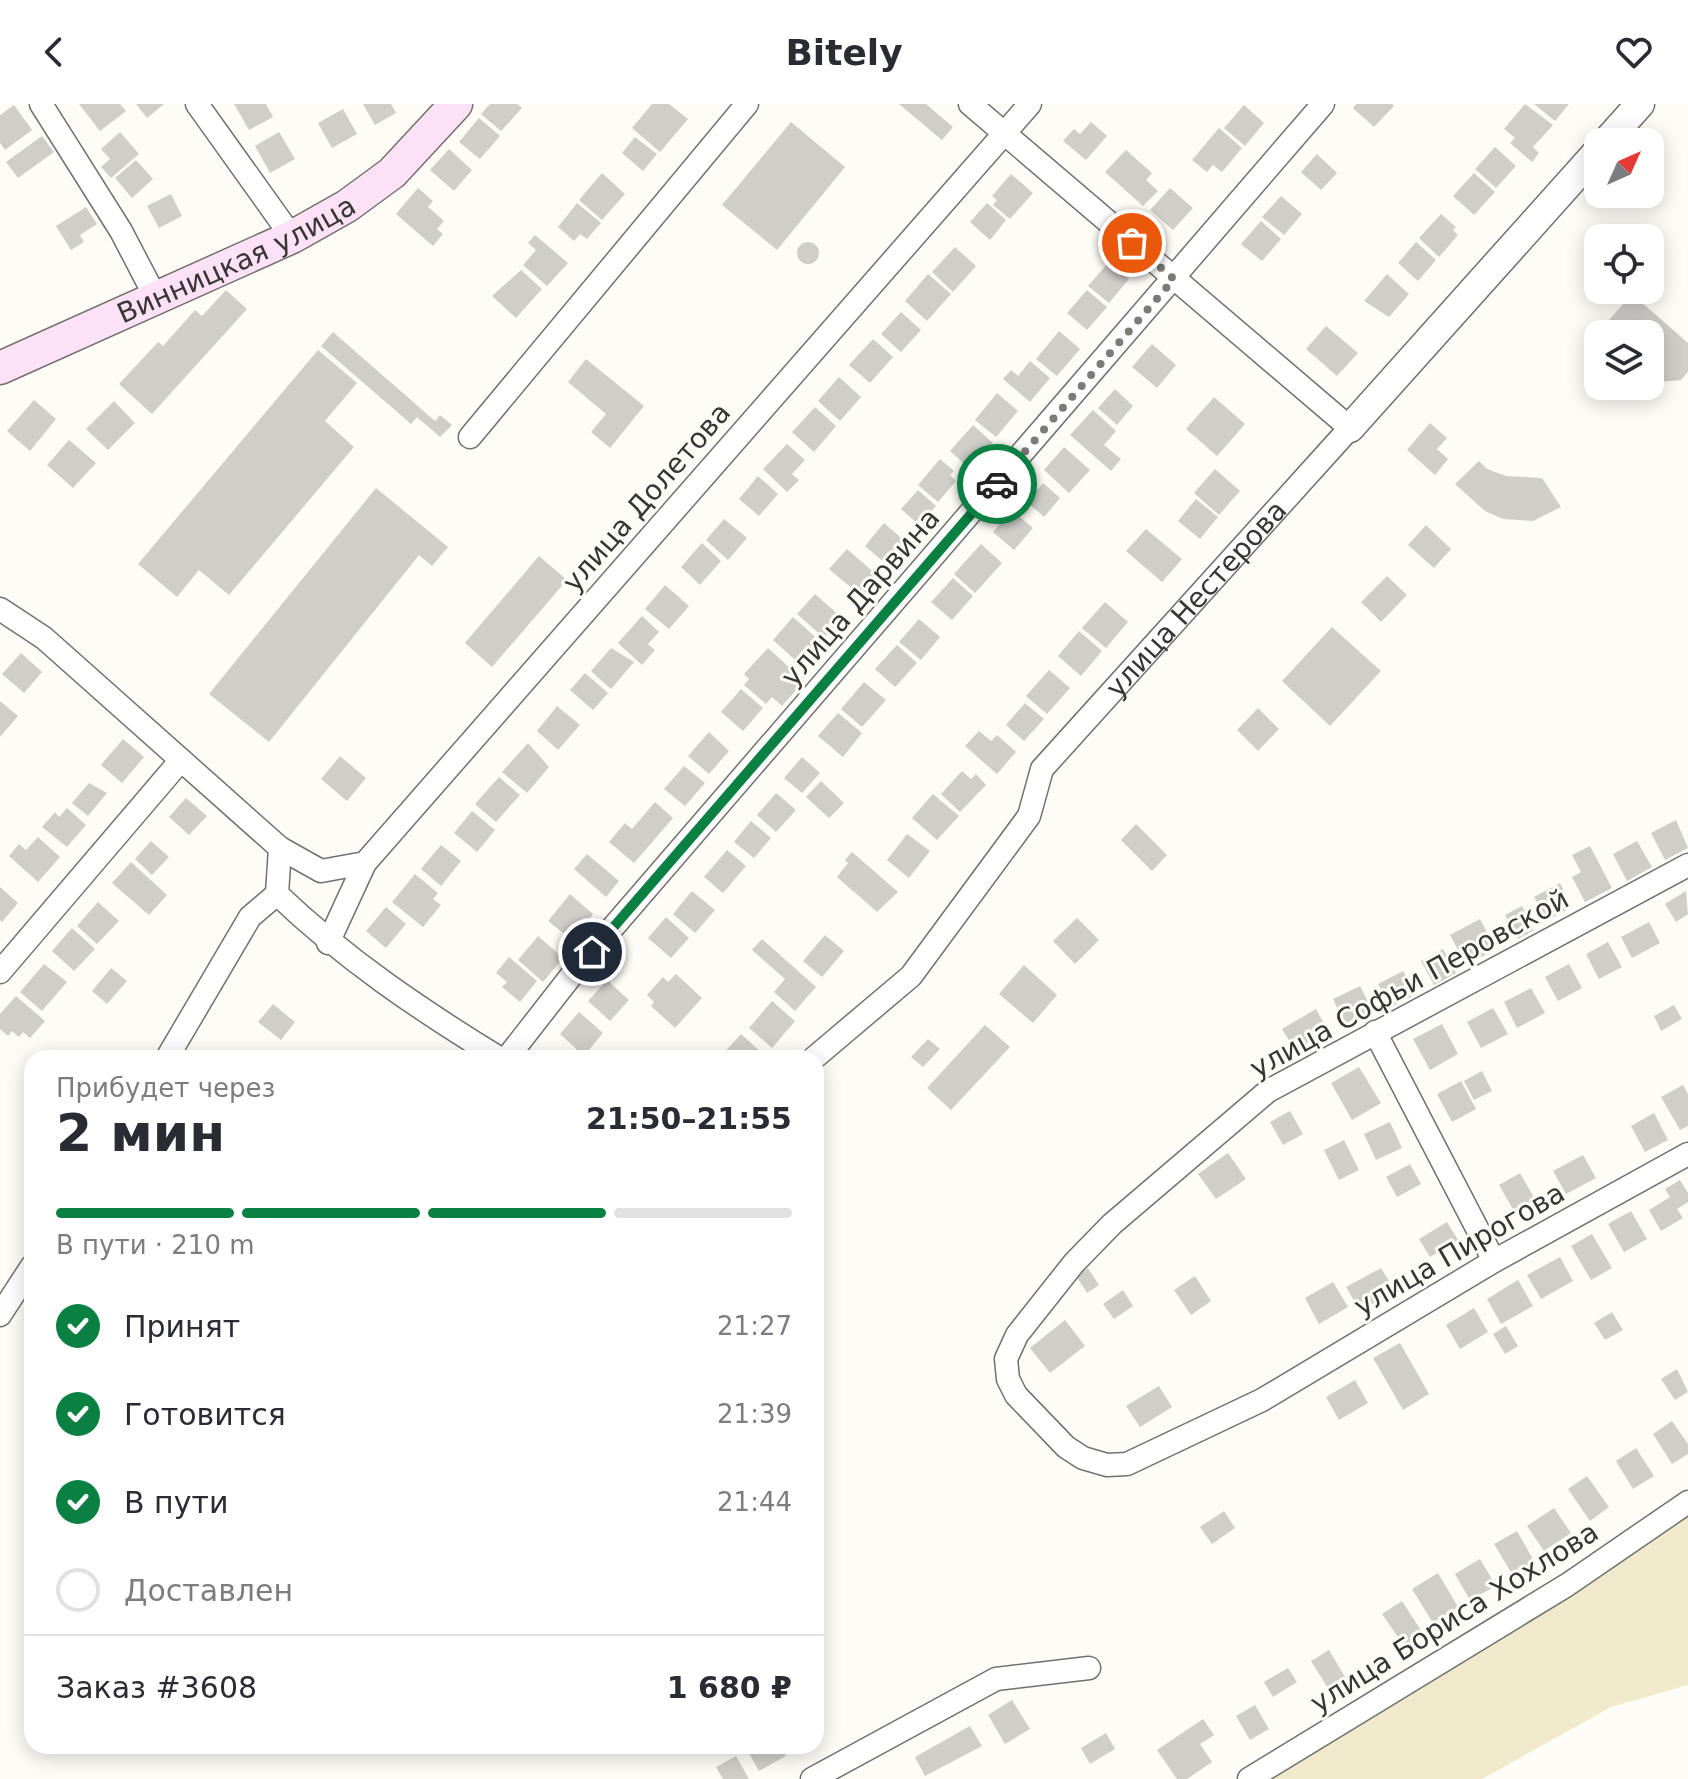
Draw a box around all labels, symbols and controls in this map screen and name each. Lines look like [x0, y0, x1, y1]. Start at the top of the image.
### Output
icon: back [32, 30, 76, 74]
icon: heart [1612, 30, 1656, 74]
text: Bitely [785, 32, 903, 73]
north arrow [1584, 128, 1664, 208]
map controls [1584, 128, 1664, 400]
street label: Винницкая улица [112, 189, 361, 330]
pin [1098, 209, 1166, 277]
icon: bag [1110, 221, 1154, 265]
button: locate [1584, 224, 1664, 304]
button: layers [1584, 320, 1664, 400]
street label: улица Долетова [556, 396, 737, 598]
courier [957, 444, 1037, 524]
icon: car [975, 462, 1019, 506]
street label: улица Нестерова [1099, 494, 1293, 704]
street label: улица Дарвина [774, 502, 947, 693]
street label: улица Софьи Перовской [1244, 882, 1574, 1085]
pin [558, 918, 626, 986]
icon: home [570, 930, 614, 974]
text: Прибудет через [56, 1073, 275, 1103]
text: 21:50–21:55 [586, 1101, 792, 1136]
text: 2 мин [56, 1103, 225, 1163]
street label: улица Пирогова [1348, 1176, 1570, 1323]
text: В пути · 210 m [56, 1230, 255, 1260]
icon: check [56, 1304, 100, 1348]
text: Принят [124, 1309, 240, 1344]
text: 21:27 [717, 1311, 792, 1341]
icon: check [56, 1392, 100, 1436]
text: Готовится [124, 1397, 286, 1432]
text: 21:39 [717, 1399, 792, 1429]
icon: check [56, 1480, 100, 1524]
text: В пути [124, 1485, 228, 1520]
text: 21:44 [717, 1487, 792, 1517]
street label: улица Бориса Хохлова [1304, 1515, 1604, 1720]
text: Доставлен [124, 1573, 293, 1608]
text: Заказ #3608 [56, 1670, 257, 1705]
text: 1 680 ₽ [667, 1670, 792, 1705]

